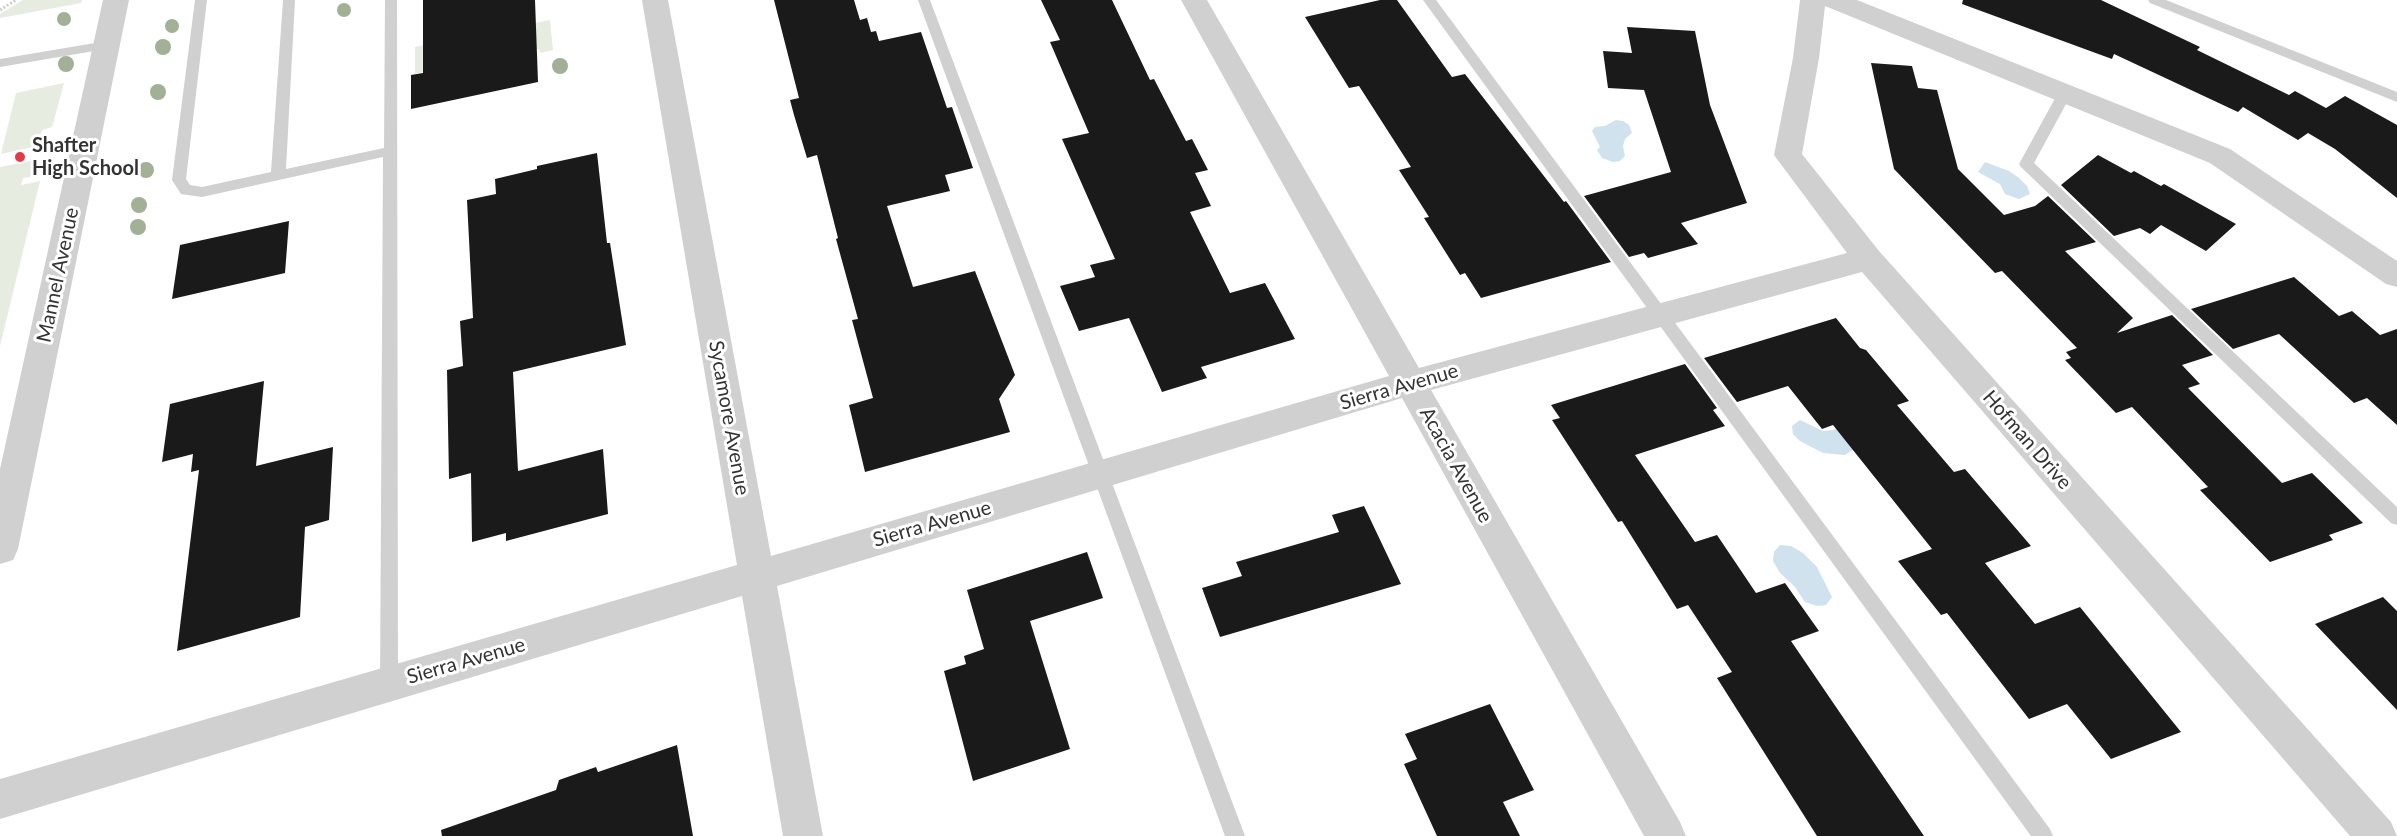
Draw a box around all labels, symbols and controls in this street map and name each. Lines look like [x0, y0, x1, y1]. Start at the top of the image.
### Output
place label: Shafter High School [32, 134, 139, 181]
marker: Shafter High School [13, 150, 27, 164]
street label: Mannel Avenue [32, 205, 84, 345]
street label: Sycamore Avenue [704, 339, 754, 497]
street label: Sierra Avenue [1337, 359, 1461, 415]
street label: Hofman Drive [1977, 386, 2077, 494]
street label: Acacia Avenue [1414, 403, 1498, 527]
street label: Sierra Avenue [870, 496, 994, 552]
street label: Sierra Avenue [404, 633, 528, 689]

